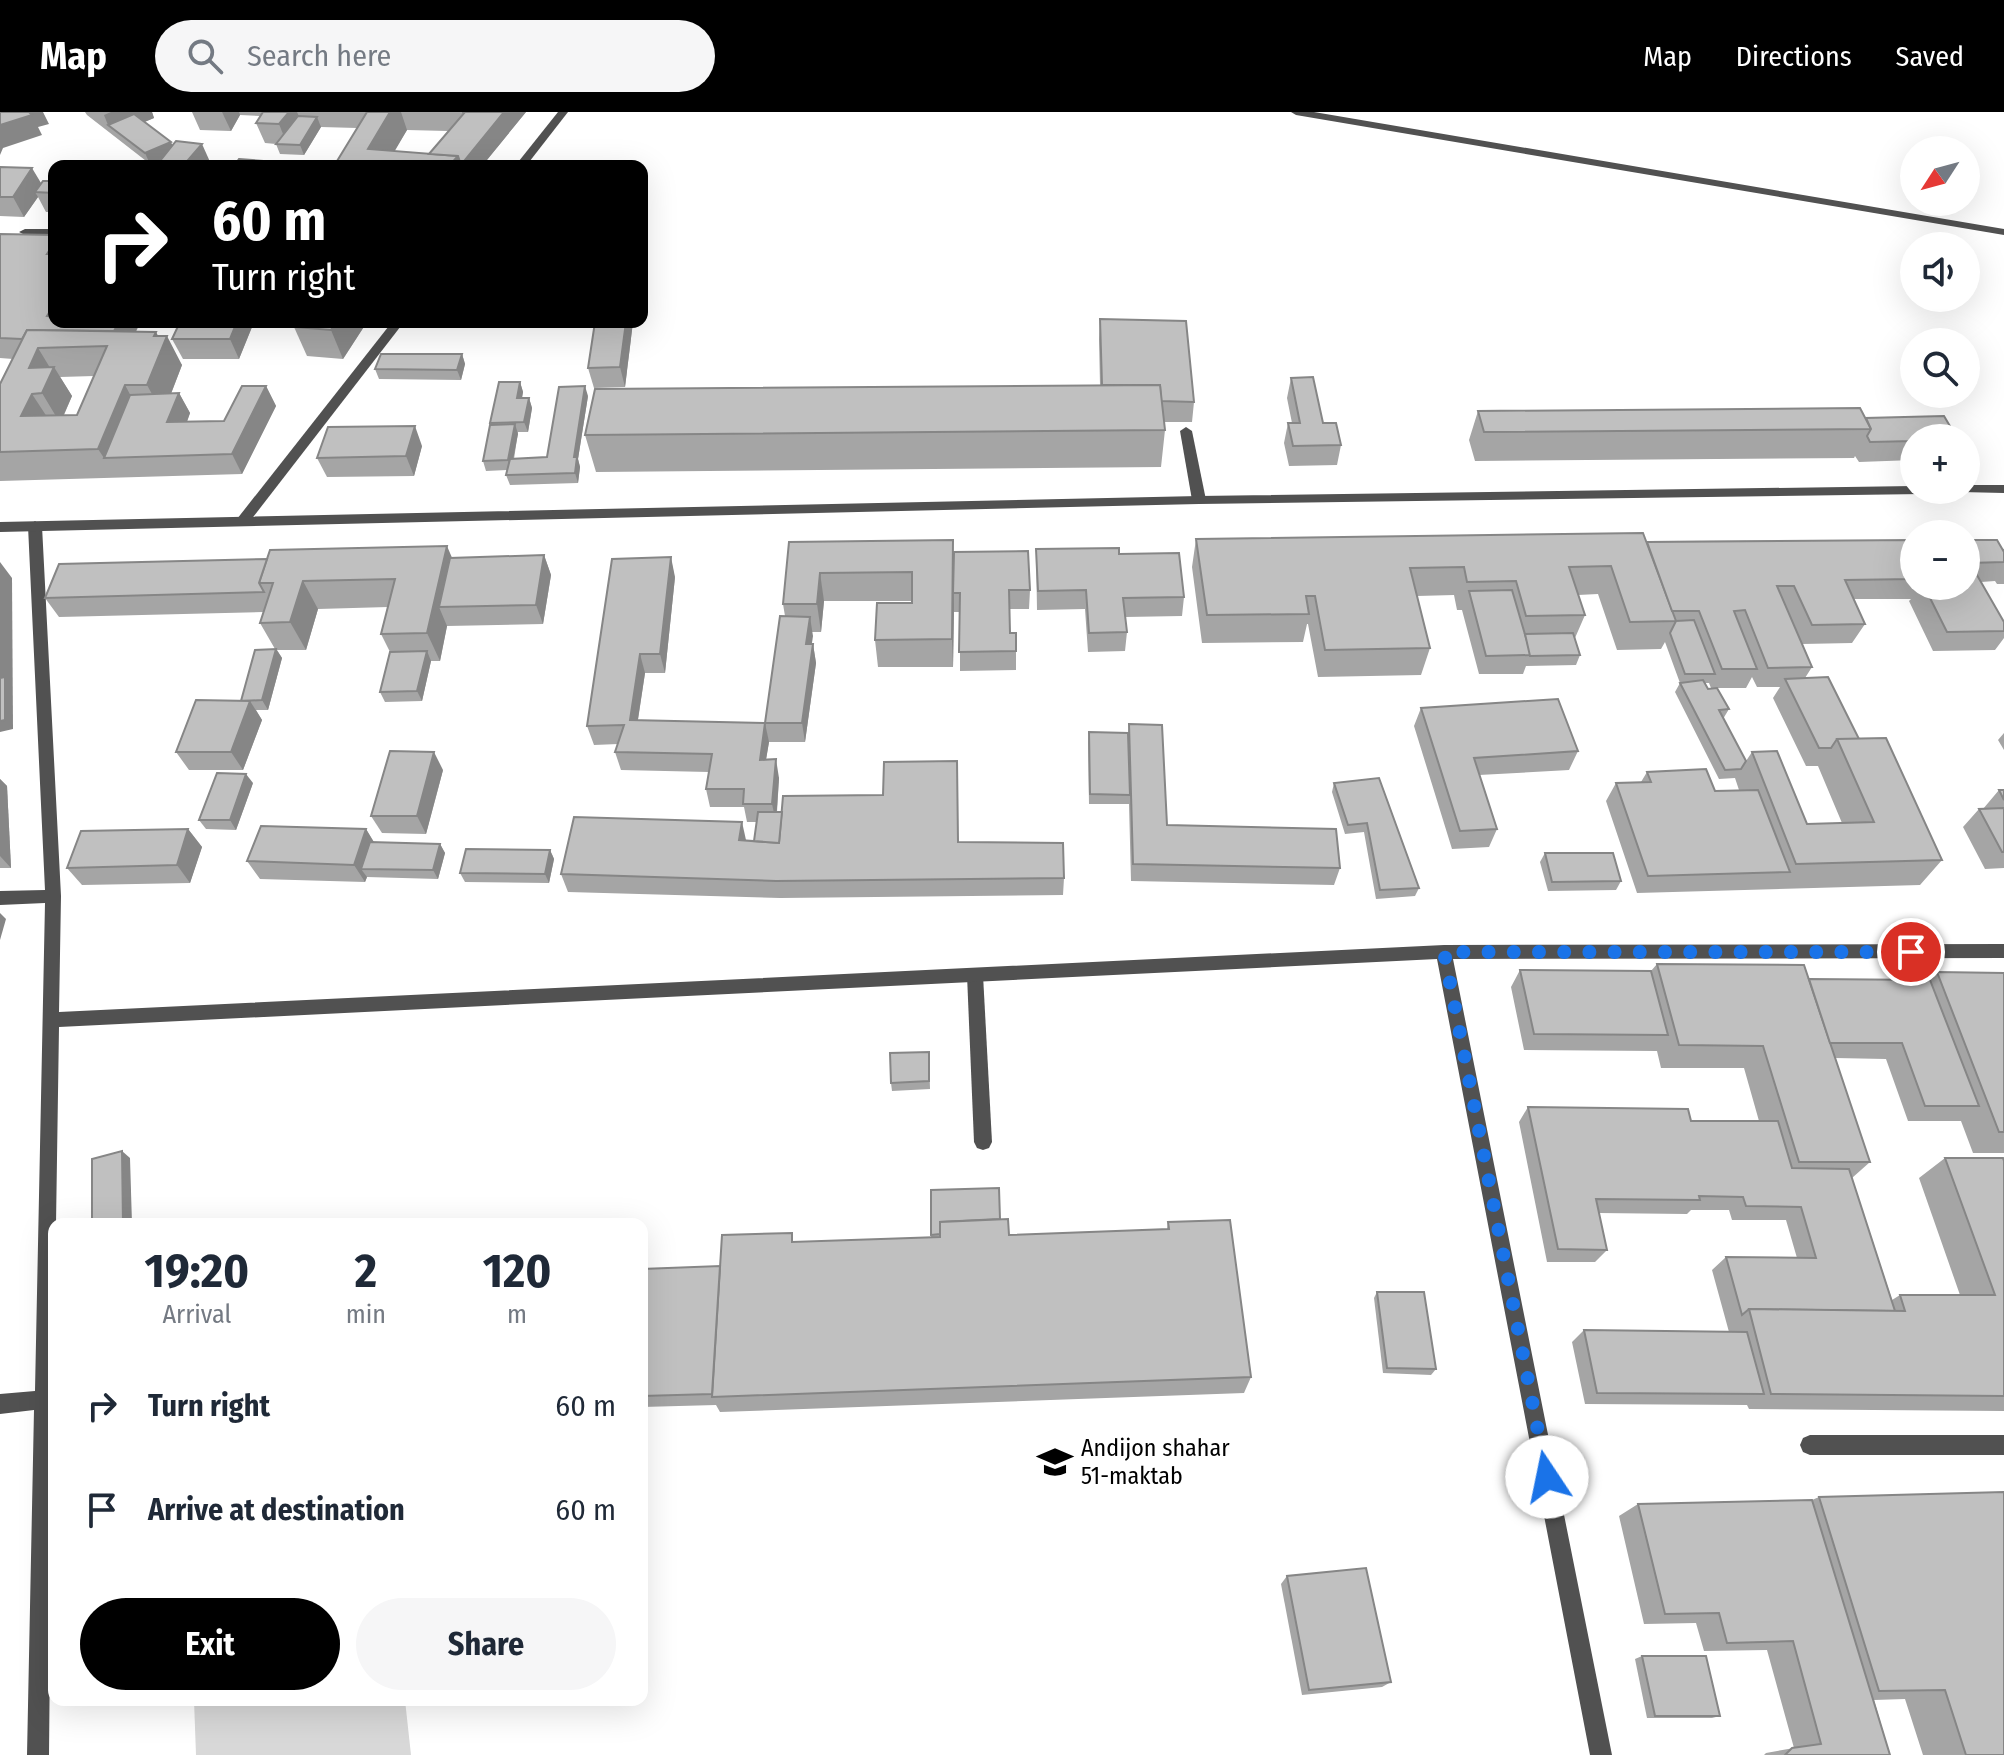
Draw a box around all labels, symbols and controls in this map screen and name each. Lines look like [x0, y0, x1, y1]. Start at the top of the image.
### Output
search box [155, 20, 715, 92]
text: Map [40, 33, 107, 79]
icon: search [183, 34, 227, 78]
text: Search here [247, 38, 391, 74]
text: Map [1643, 40, 1692, 73]
text: Directions [1736, 40, 1852, 73]
text: Saved [1896, 40, 1964, 73]
north arrow [1900, 136, 1980, 216]
map controls [1900, 136, 1980, 600]
text: 60 m [212, 188, 326, 255]
icon: right [80, 192, 184, 296]
button: sound [1900, 232, 1980, 312]
text: Turn right [212, 256, 355, 300]
button: search [1900, 328, 1980, 408]
button: + [1900, 424, 1980, 504]
button: − [1900, 520, 1980, 600]
pin [1877, 918, 1945, 986]
icon: arrive [1889, 930, 1933, 974]
text: 19:20 [145, 1242, 249, 1300]
text: 2 [355, 1242, 377, 1300]
text: 120 [483, 1242, 551, 1300]
text: Arrival [162, 1299, 231, 1330]
text: min [346, 1299, 386, 1330]
text: m [507, 1299, 527, 1330]
icon: right [80, 1384, 124, 1428]
text: Turn right [148, 1388, 270, 1424]
text: 60 m [555, 1388, 616, 1424]
place label: Andijon shahar 51-maktab [1081, 1434, 1230, 1490]
position arrow [1505, 1435, 1589, 1519]
school or university icon: Andijon shahar 51-maktab [1036, 1443, 1074, 1481]
icon: arrive [80, 1488, 124, 1532]
text: Arrive at destination [148, 1492, 405, 1528]
text: 60 m [555, 1492, 616, 1528]
button: Exit [80, 1598, 340, 1690]
button: Share [356, 1598, 616, 1690]

